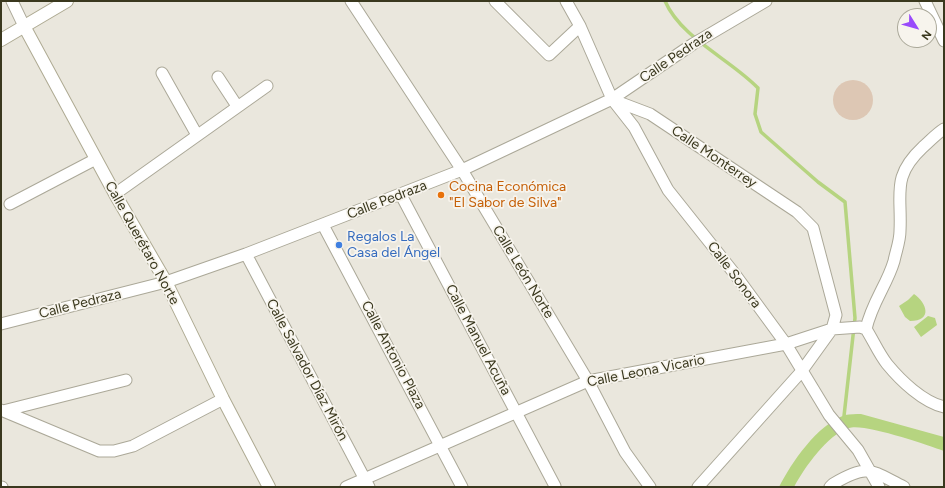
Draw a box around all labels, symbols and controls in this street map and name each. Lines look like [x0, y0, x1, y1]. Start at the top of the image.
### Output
north arrow [897, 8, 937, 48]
street label: Calle Pedraza [636, 25, 716, 87]
text: N [918, 28, 934, 42]
street label: Calle Monterrey [668, 122, 760, 192]
street label: Calle Pedraza [345, 177, 429, 223]
street label: Calle Querétaro Norte [101, 178, 183, 308]
place label: Cocina Económica "El Sabor de Silva" [449, 179, 566, 212]
marker: Cocina Económica "El Sabor de Silva" [436, 190, 446, 200]
street label: Calle León Norte [489, 223, 557, 321]
place label: Regalos La Casa del Ángel [347, 229, 440, 262]
street label: Calle Sonora [704, 238, 764, 312]
marker: Regalos La Casa del Ángel [334, 240, 344, 250]
street label: Calle Manuel Acuña [442, 282, 514, 398]
street label: Calle Pedraza [37, 286, 123, 322]
street label: Calle Salvador Díaz Mirón [262, 296, 352, 444]
street label: Calle Antonio Plaza [357, 298, 429, 412]
street label: Calle Leona Vicario [586, 351, 706, 391]

